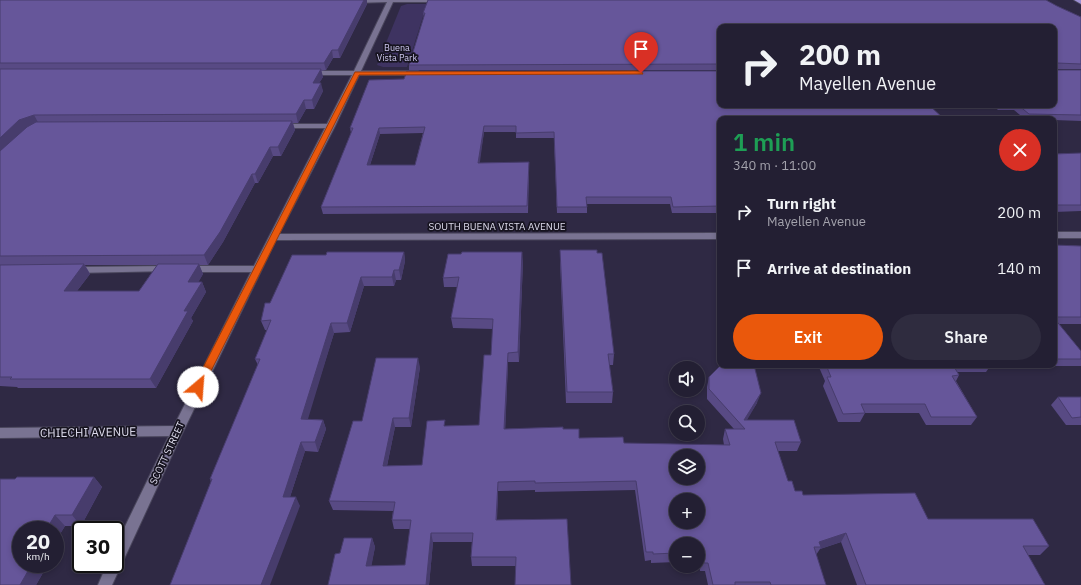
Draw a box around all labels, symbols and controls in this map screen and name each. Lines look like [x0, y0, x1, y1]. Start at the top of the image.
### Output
pin [624, 32, 658, 73]
text: 200 m [799, 36, 881, 73]
icon: arrive [630, 38, 652, 60]
icon: right [733, 40, 785, 92]
park label: Buena Vista Park [377, 42, 417, 63]
text: Mayellen Avenue [799, 72, 936, 95]
text: 1 min [733, 126, 795, 158]
button: close [999, 129, 1041, 171]
text: 340 m · 11:00 [733, 157, 816, 174]
text: Turn right [767, 194, 836, 213]
icon: right [733, 201, 755, 223]
text: 200 m [997, 203, 1041, 222]
text: Mayellen Avenue [767, 213, 866, 230]
street label: SOUTH BUENA VISTA AVENUE [428, 220, 566, 233]
icon: arrive [733, 257, 755, 279]
text: Arrive at destination [767, 259, 911, 278]
text: 140 m [997, 259, 1041, 278]
button: Exit [733, 314, 883, 360]
button: Share [891, 314, 1041, 360]
map controls [669, 361, 705, 573]
button: sound [669, 361, 705, 397]
position arrow [177, 366, 219, 408]
button: search [669, 405, 705, 441]
street label: SCOTT STREET [147, 419, 187, 487]
street label: CHIECHI AVENUE [40, 424, 136, 440]
button: layers [669, 449, 705, 485]
button: + [669, 493, 705, 529]
speed limit sign: 30 [72, 521, 124, 573]
text: 20 [26, 528, 50, 555]
button: − [669, 537, 705, 573]
text: km/h [26, 550, 50, 563]

